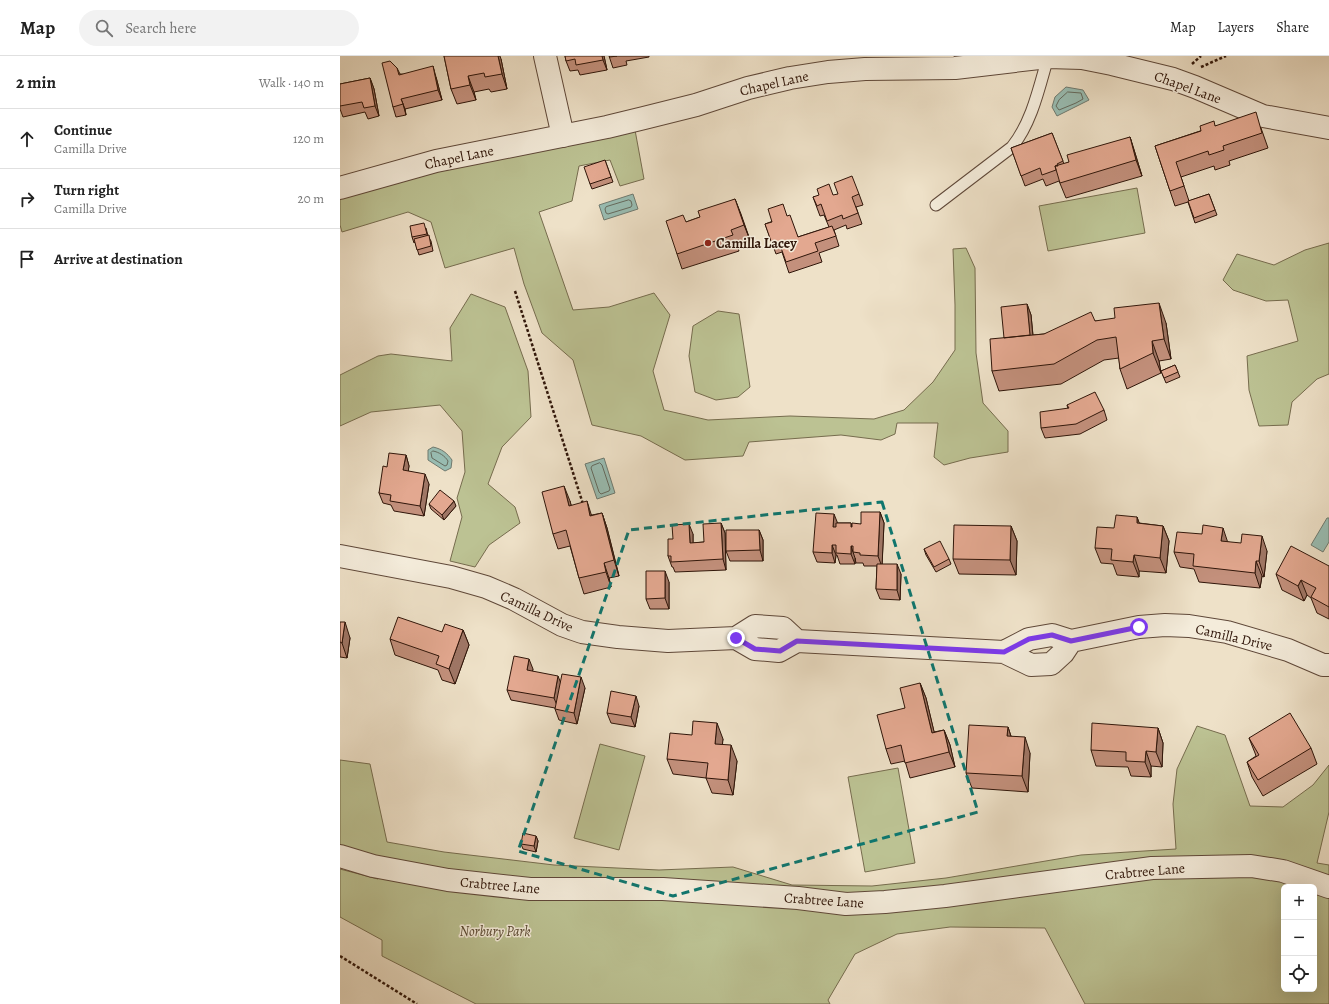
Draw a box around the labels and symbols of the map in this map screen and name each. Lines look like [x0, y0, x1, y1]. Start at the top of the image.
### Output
street label: Chapel Lane [738, 66, 810, 101]
street label: Chapel Lane [1152, 67, 1224, 108]
street label: Chapel Lane [423, 141, 495, 174]
place label: Camilla Lacey [716, 234, 797, 253]
marker: Camilla Lacey [703, 238, 713, 248]
street label: Camilla Drive [497, 586, 576, 637]
route start [1130, 618, 1148, 636]
street label: Camilla Drive [1194, 619, 1274, 656]
route end [727, 629, 745, 647]
street label: Crabtree Lane [1104, 859, 1186, 884]
street label: Crabtree Lane [459, 873, 541, 898]
street label: Crabtree Lane [783, 888, 865, 913]
park label: Norbury Park [460, 922, 530, 941]

